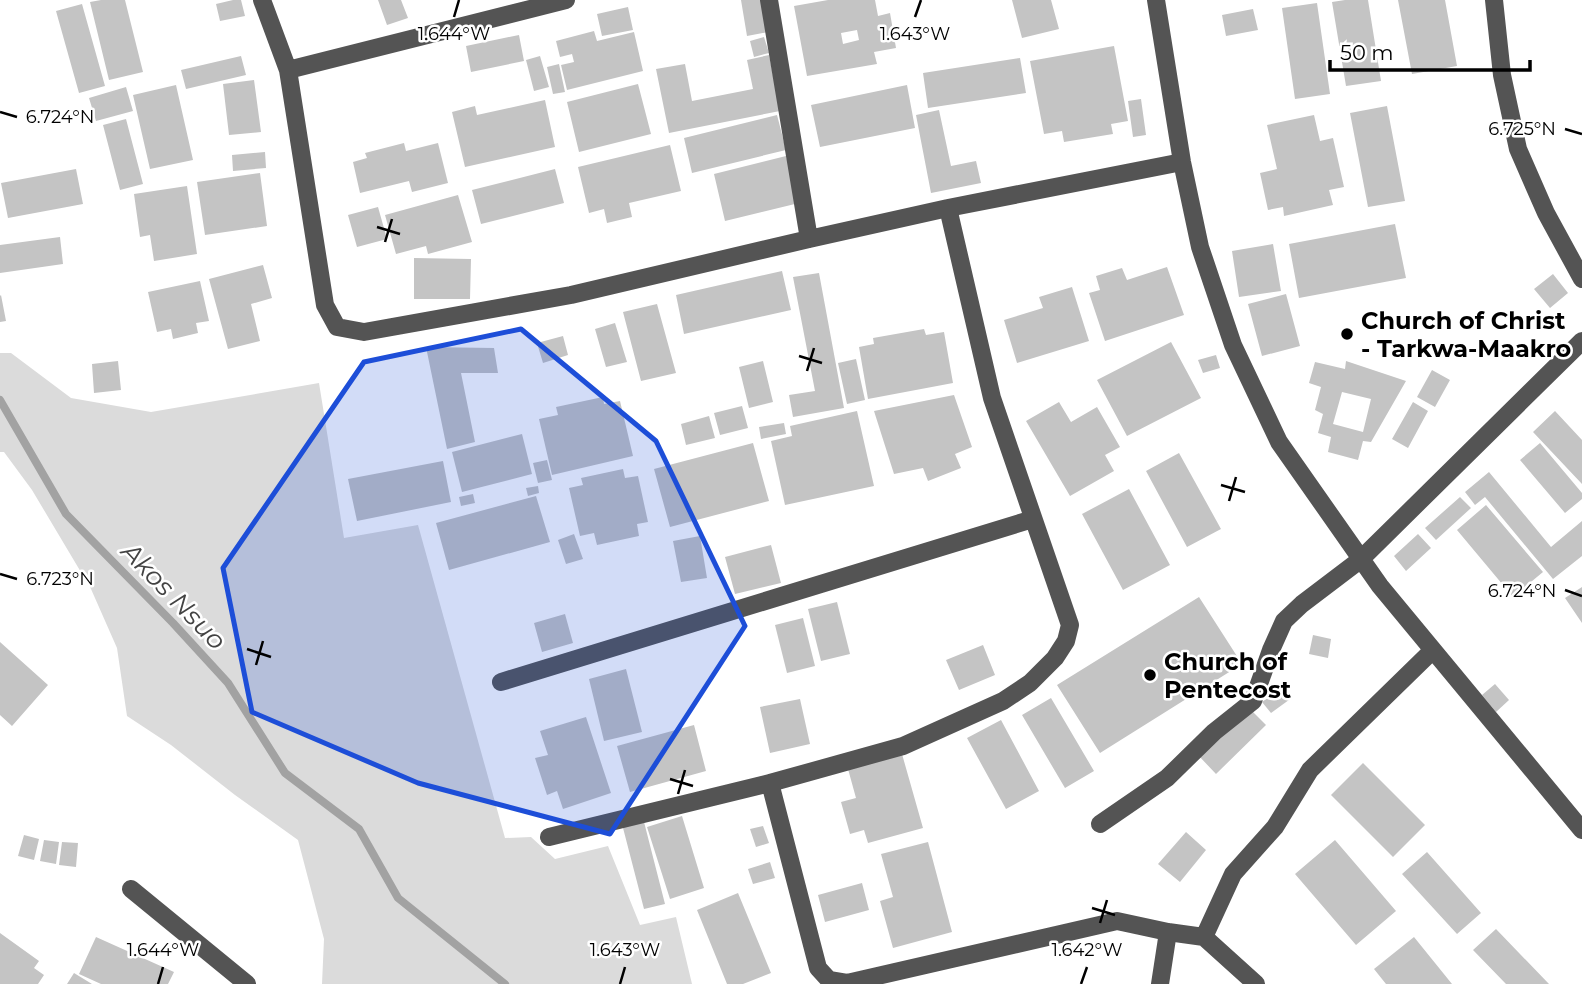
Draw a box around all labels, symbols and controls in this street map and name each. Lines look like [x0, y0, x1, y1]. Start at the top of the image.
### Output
text: 1.644°W [418, 23, 490, 45]
text: 1.643°W [880, 23, 950, 45]
scale bar [1330, 28, 1530, 72]
text: 50 m [1340, 40, 1394, 65]
text: 6.724°N [26, 106, 94, 128]
text: 6.725°N [1488, 118, 1556, 140]
place label: Church of Christ - Tarkwa-Maakro [1361, 306, 1571, 363]
marker: Church of Christ - Tarkwa-Maakro [1339, 326, 1355, 342]
water label: Akos Nsuo [114, 534, 233, 656]
text: 6.723°N [26, 568, 94, 590]
text: 6.724°N [1488, 580, 1556, 602]
place label: Church of Pentecost [1164, 647, 1292, 704]
marker: Church of Pentecost [1142, 667, 1158, 683]
text: 1.644°W [127, 939, 199, 961]
text: 1.643°W [590, 939, 660, 961]
text: 1.642°W [1051, 939, 1123, 961]

